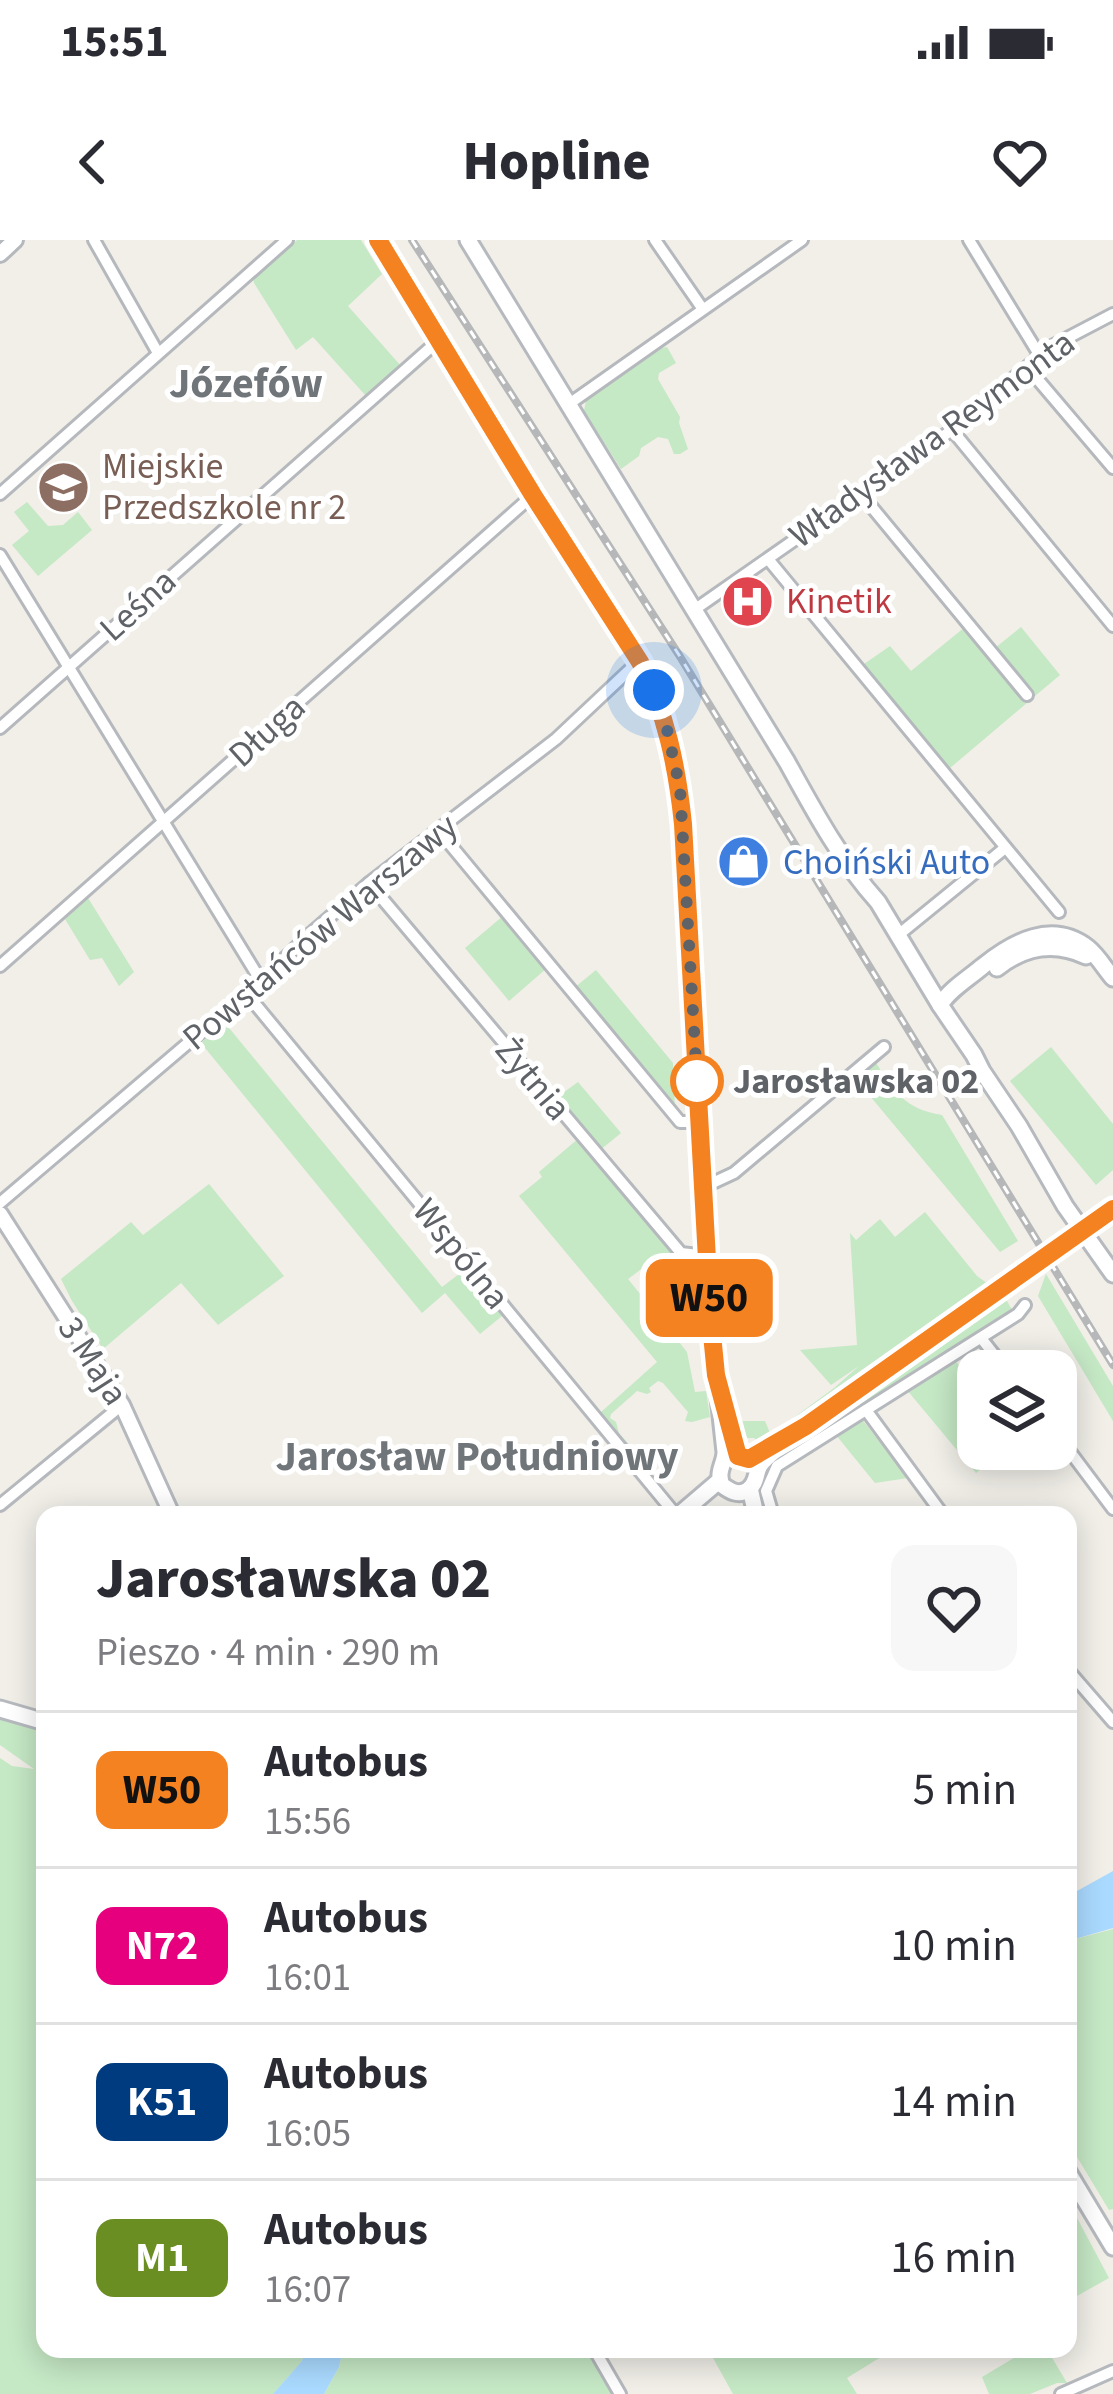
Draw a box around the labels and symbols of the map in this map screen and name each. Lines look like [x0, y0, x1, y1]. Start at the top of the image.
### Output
street label: Władysława Reymonta [779, 318, 1085, 560]
district label: Józefów [169, 354, 323, 414]
place label: Miejskie Przedszkole nr 2 [102, 441, 346, 533]
school or university icon: Miejskie Przedszkole nr 2 [35, 459, 91, 515]
street label: Leśna [88, 557, 188, 653]
hospital icon: Kinetik [719, 573, 775, 629]
place label: Kinetik [786, 576, 892, 627]
your location [624, 660, 684, 720]
street label: Długa [217, 683, 317, 779]
street label: Powstańców Warszawy [171, 801, 469, 1062]
shop icon: Choiński Auto [716, 834, 772, 890]
place label: Choiński Auto [783, 837, 990, 888]
street label: Żytnia [483, 1026, 583, 1132]
marker: Jarosławska 02 [672, 1056, 722, 1106]
place label: Jarosławska 02 [733, 1056, 979, 1107]
street label: Wspólna [400, 1187, 522, 1321]
line badge: W50 [640, 1259, 778, 1337]
street label: 3 Maja [45, 1307, 141, 1415]
district label: Jarosław Południowy [275, 1427, 679, 1487]

